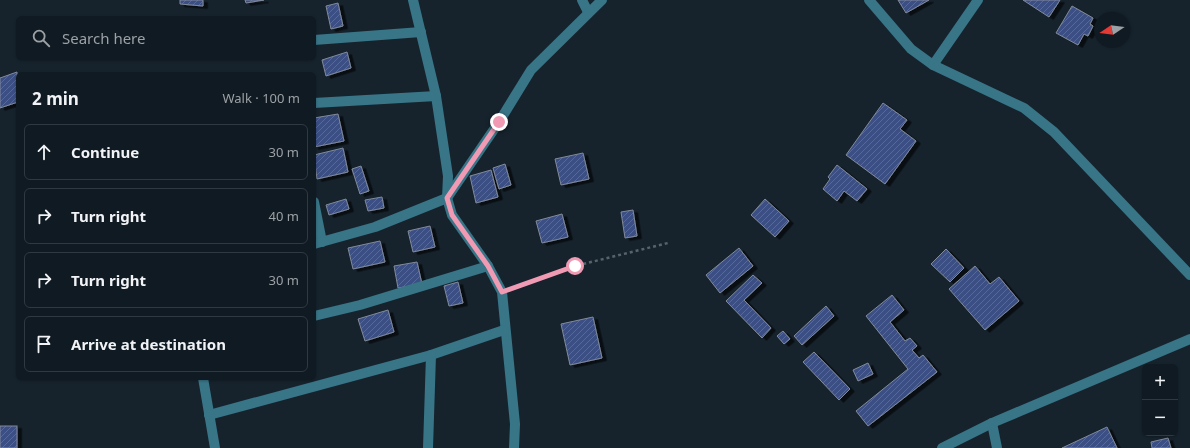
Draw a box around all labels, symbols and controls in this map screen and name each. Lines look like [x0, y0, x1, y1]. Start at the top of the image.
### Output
north arrow [1094, 12, 1130, 48]
search box [16, 16, 316, 60]
icon: search [30, 27, 52, 49]
text: Search here [62, 28, 145, 48]
text: 2 min [32, 87, 79, 110]
text: Walk · 100 m [222, 89, 300, 107]
route end [490, 113, 508, 131]
icon: ahead [33, 141, 55, 163]
text: Continue [71, 142, 139, 162]
text: 30 m [269, 143, 299, 161]
icon: right [33, 205, 55, 227]
text: Turn right [71, 206, 146, 226]
text: 40 m [269, 207, 299, 225]
route start [566, 257, 584, 275]
icon: right [33, 269, 55, 291]
text: Turn right [71, 270, 146, 290]
text: 30 m [269, 271, 299, 289]
icon: arrive [33, 333, 55, 355]
text: Arrive at destination [71, 334, 226, 354]
map controls [1142, 364, 1178, 436]
button: + [1142, 364, 1178, 400]
button: − [1142, 400, 1178, 436]

